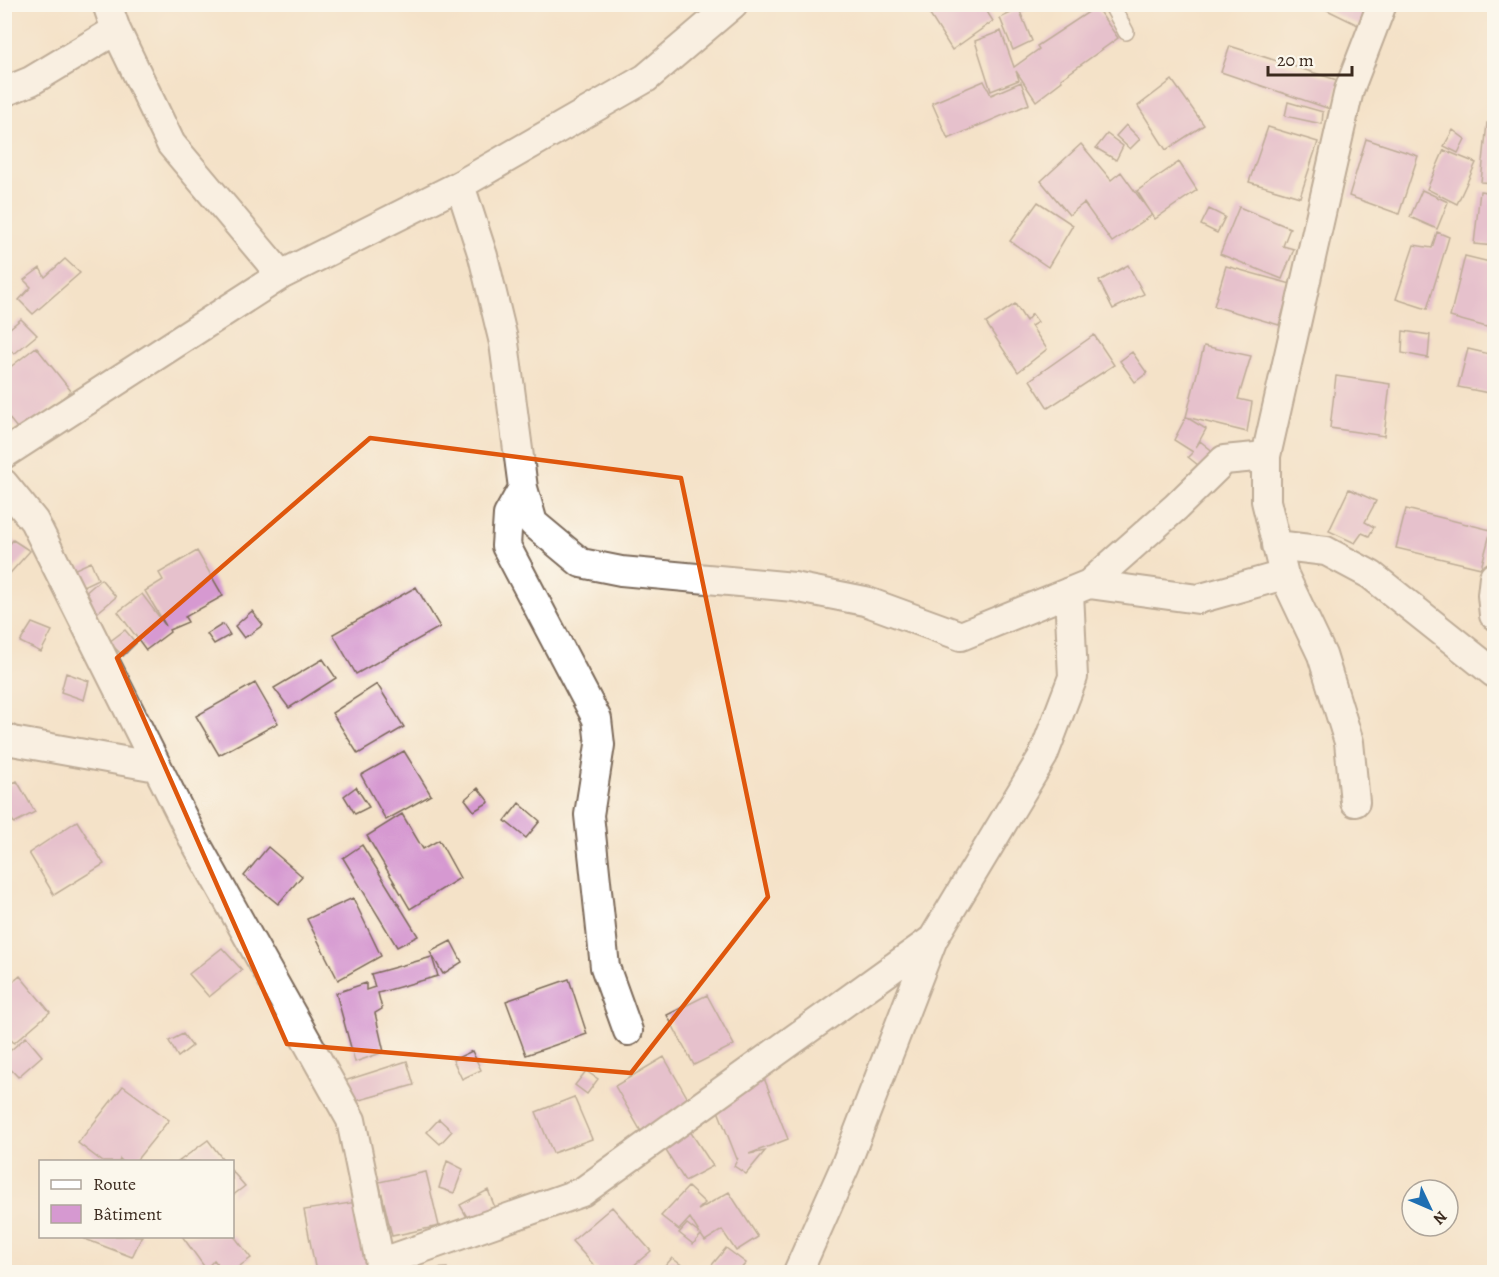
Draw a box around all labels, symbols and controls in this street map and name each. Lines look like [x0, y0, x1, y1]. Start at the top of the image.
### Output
scale bar [1268, 39, 1352, 77]
text: 20 m [1277, 48, 1314, 72]
legend [39, 1160, 234, 1238]
text: Route [93, 1172, 136, 1196]
north arrow [1400, 1178, 1460, 1238]
text: Bâtiment [93, 1202, 162, 1226]
text: N [1428, 1206, 1452, 1230]

